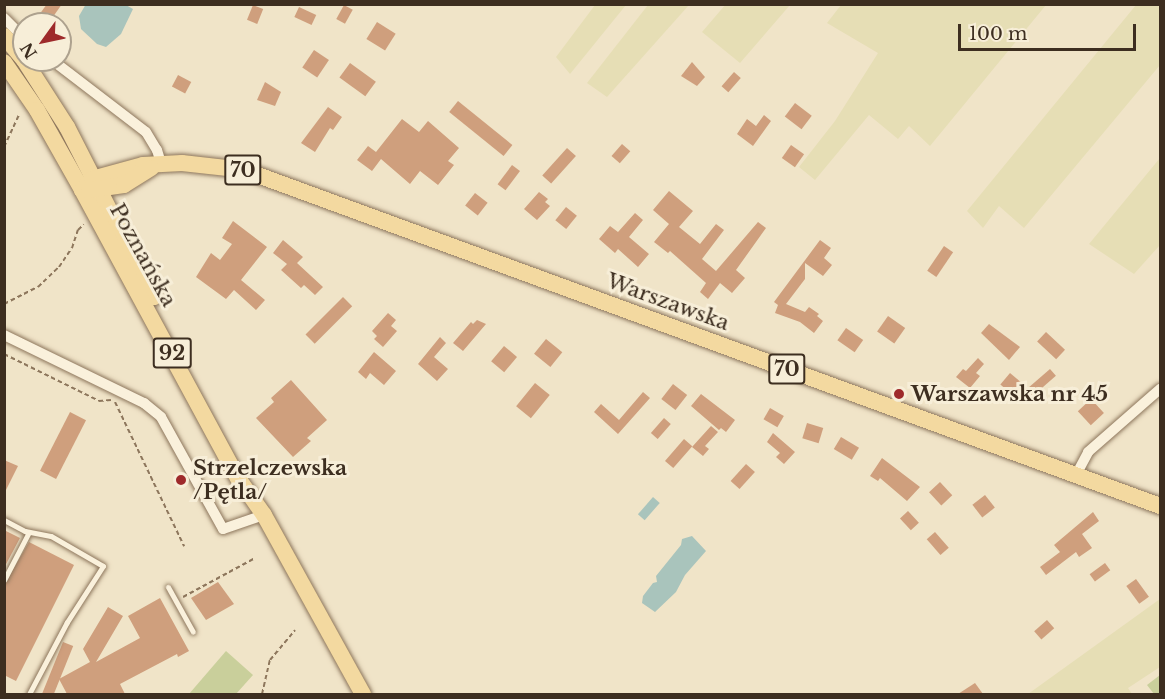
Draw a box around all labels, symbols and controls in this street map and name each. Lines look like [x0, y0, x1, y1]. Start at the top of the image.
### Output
north arrow [12, 12, 72, 72]
scale bar [961, 12, 1140, 50]
text: 100 m [969, 23, 1027, 45]
text: N [16, 39, 41, 62]
road number: 70 [224, 153, 262, 187]
street label: Poznańska [104, 199, 182, 311]
street label: Warszawska [603, 268, 733, 336]
road number: 92 [152, 336, 192, 370]
road number: 70 [768, 352, 806, 386]
place label: Warszawska nr 45 [911, 381, 1108, 407]
marker: Warszawska nr 45 [892, 387, 906, 401]
place label: Strzelczewska /Pętla/ [193, 455, 347, 505]
marker: Strzelczewska /Pętla/ [174, 473, 188, 487]

